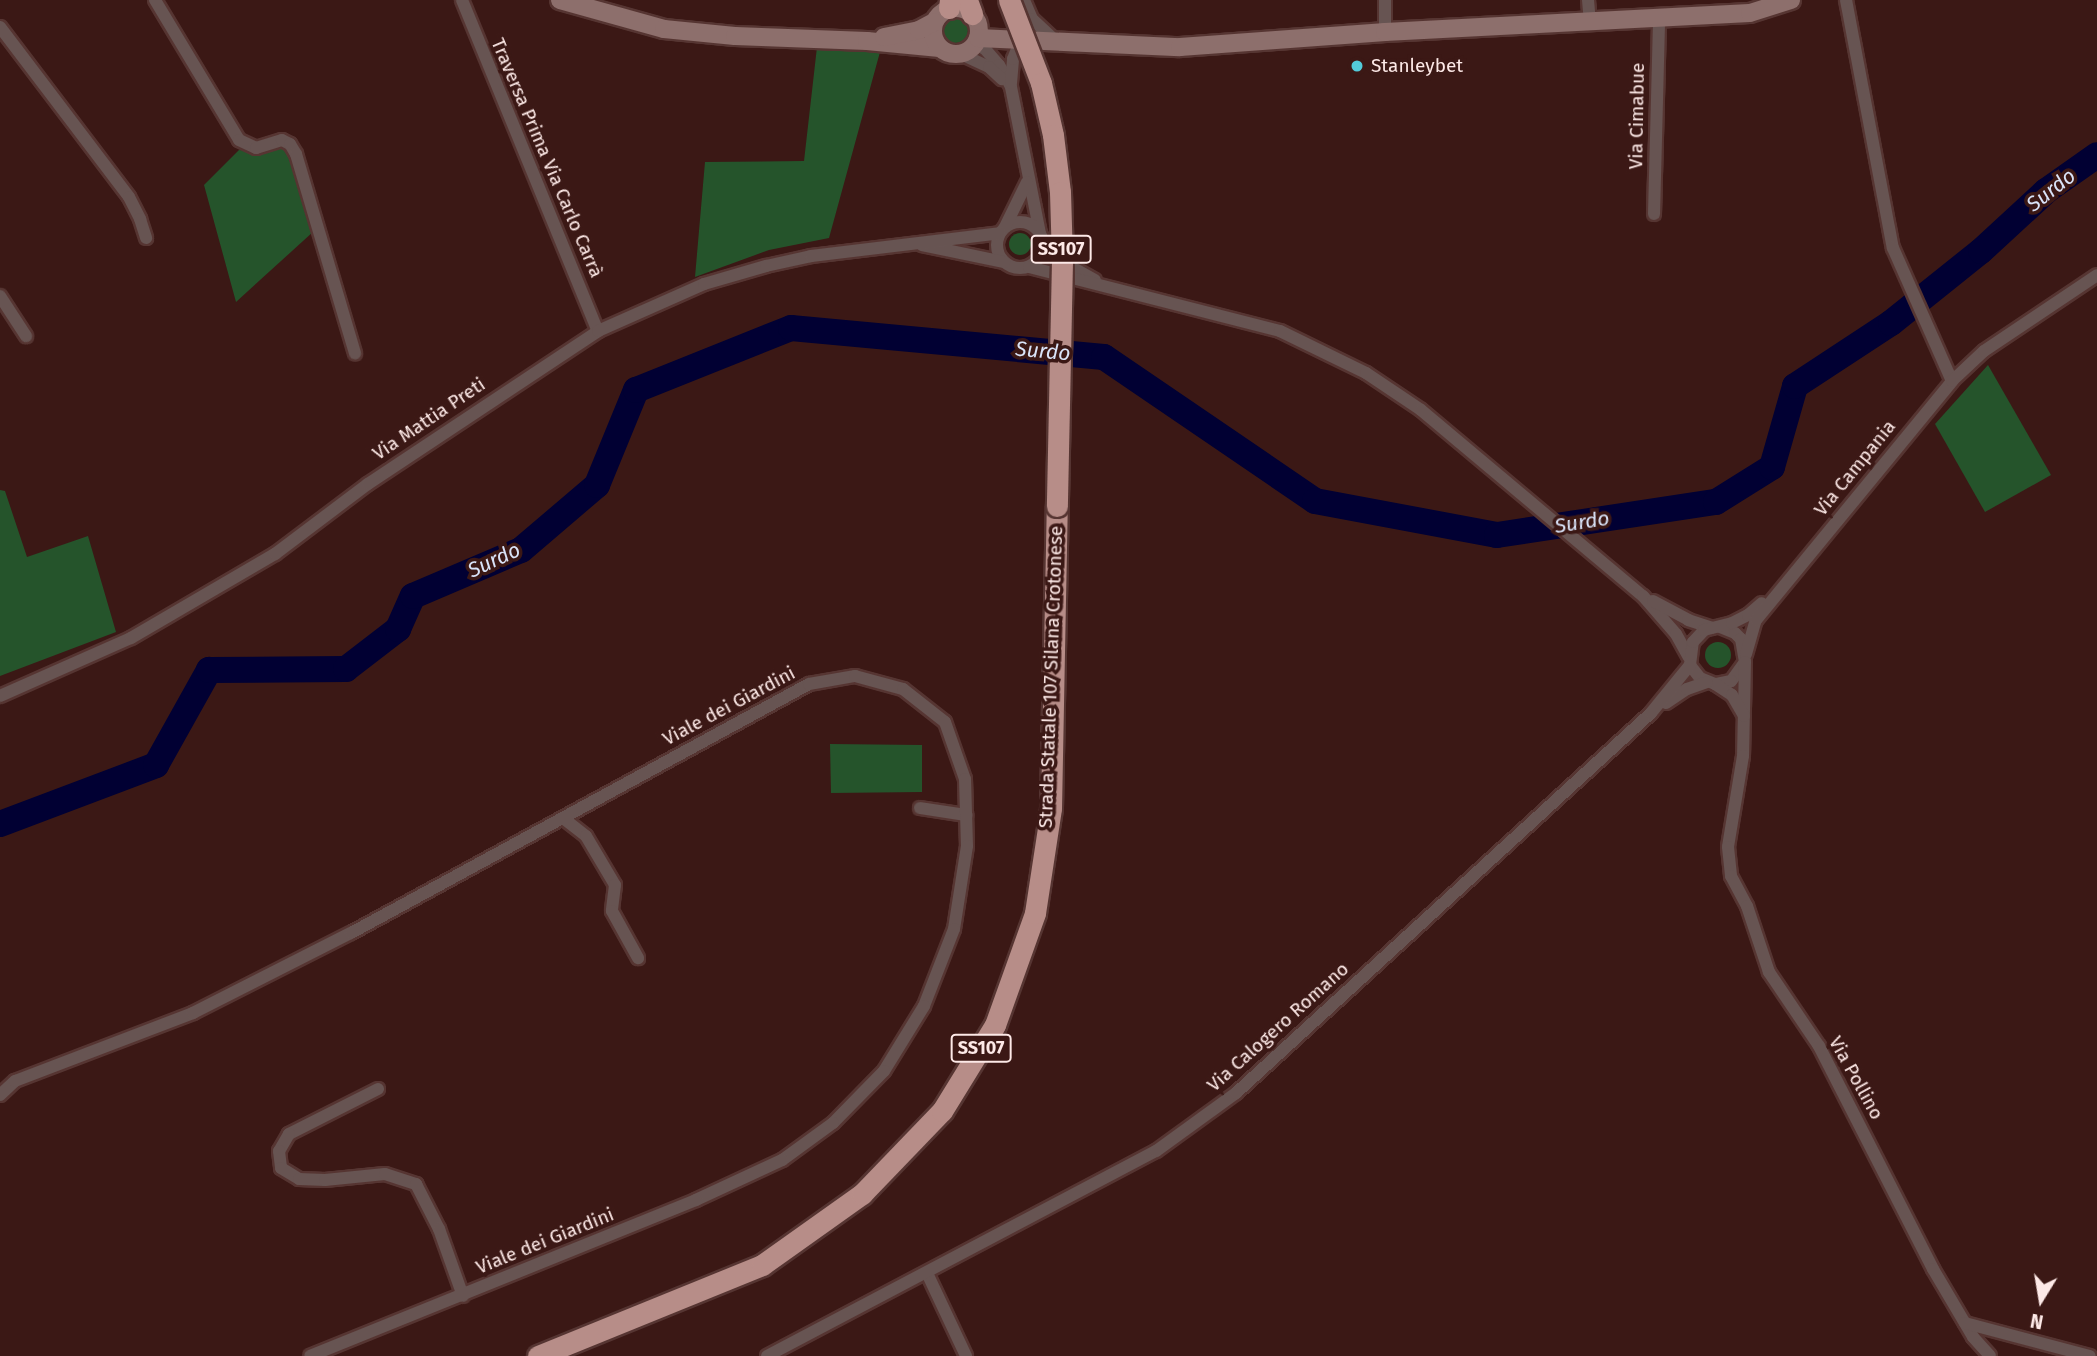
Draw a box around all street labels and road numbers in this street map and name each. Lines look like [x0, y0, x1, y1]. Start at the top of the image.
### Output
street label: Traversa Prima Via Carlo Carrà [486, 35, 608, 281]
street label: Via Cimabue [1625, 63, 1649, 169]
road number: SS107 [1030, 234, 1092, 264]
street label: Via Mattia Preti [368, 373, 490, 465]
street label: Via Campania [1809, 416, 1901, 520]
street label: Strada Statale 107 Silana Crotonese [1034, 525, 1068, 829]
street label: Viale dei Giardini [659, 661, 799, 751]
street label: Via Calogero Romano [1203, 957, 1353, 1097]
street label: Via Pollino [1824, 1032, 1888, 1124]
road number: SS107 [950, 1034, 1012, 1063]
street label: Viale dei Giardini [473, 1203, 617, 1279]

